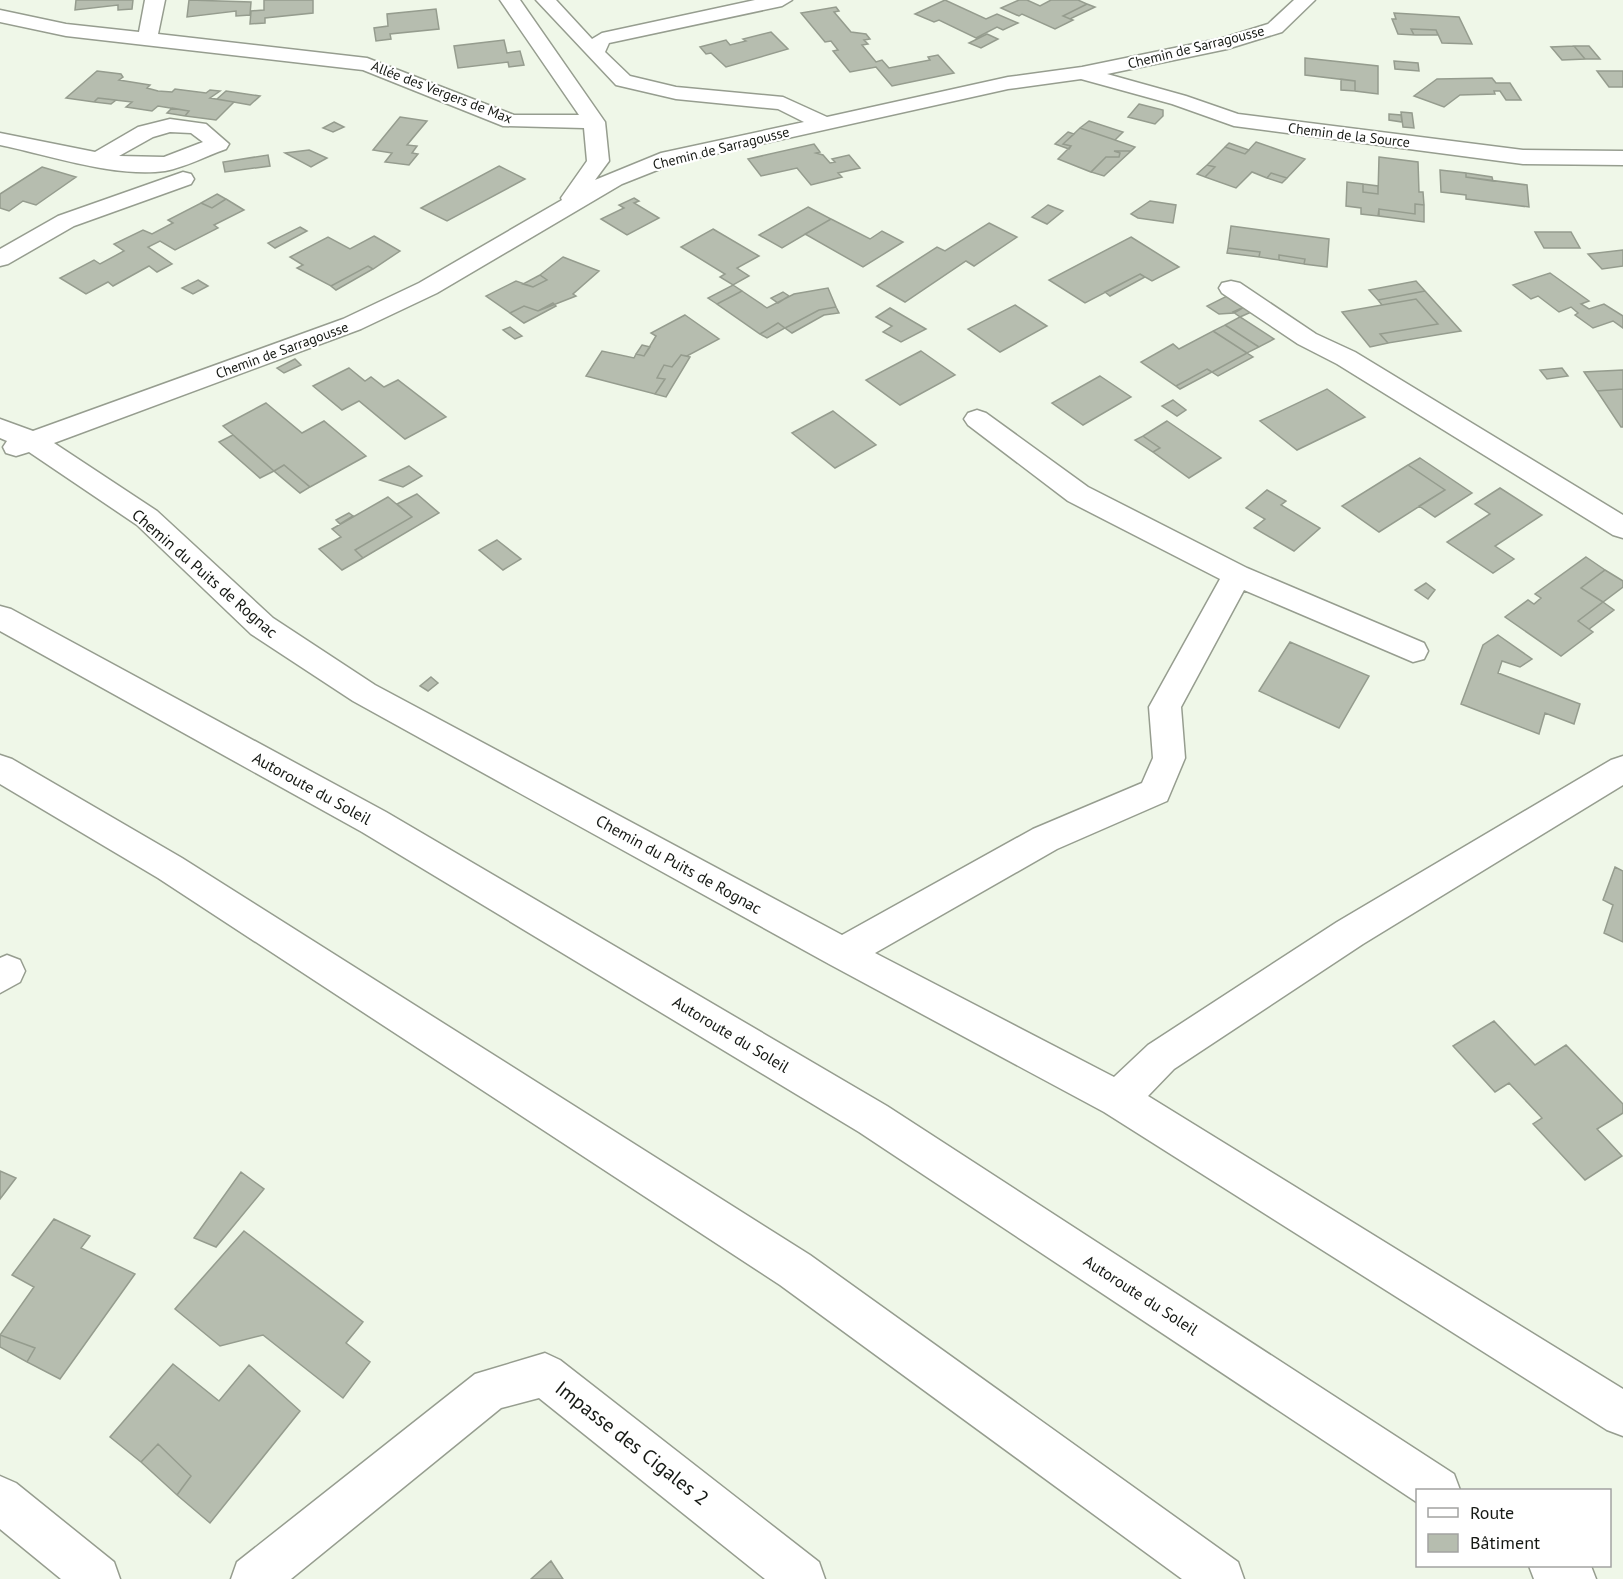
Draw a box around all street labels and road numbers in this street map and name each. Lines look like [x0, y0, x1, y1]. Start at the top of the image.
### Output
street label: Chemin de Sarragousse [1126, 21, 1266, 73]
street label: Allée des Vergers de Max [369, 57, 515, 127]
street label: Chemin de la Source [1287, 119, 1411, 151]
street label: Chemin de Sarragousse [651, 122, 791, 174]
street label: Chemin de Sarragousse [213, 318, 351, 382]
street label: Chemin du Puits de Rognac [128, 504, 282, 642]
street label: Autoroute du Soleil [249, 747, 375, 829]
street label: Chemin du Puits de Rognac [593, 810, 765, 918]
street label: Autoroute du Soleil [669, 991, 793, 1077]
street label: Autoroute du Soleil [1080, 1251, 1202, 1340]
street label: Impasse des Cigales 2 [550, 1375, 714, 1511]

